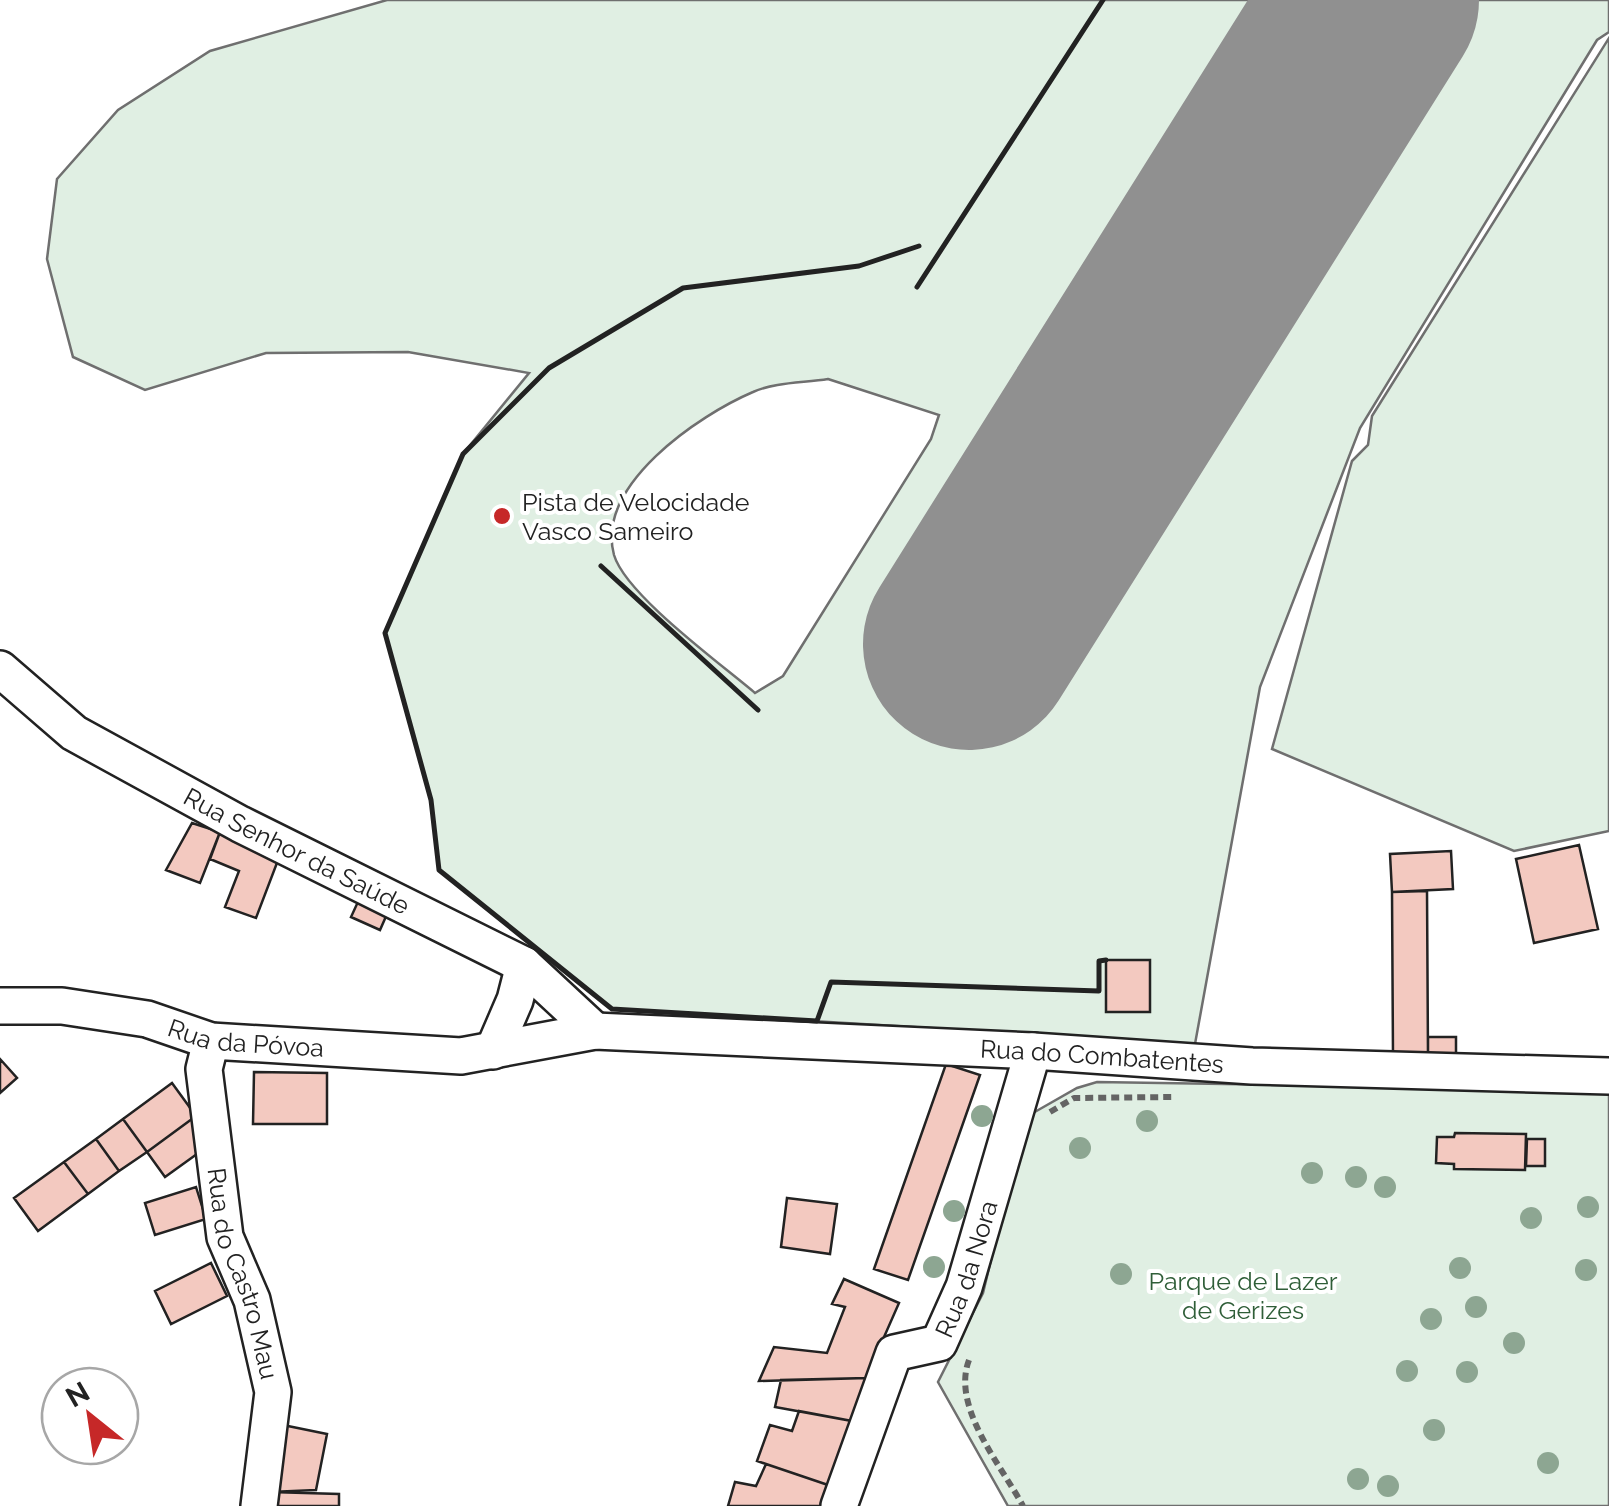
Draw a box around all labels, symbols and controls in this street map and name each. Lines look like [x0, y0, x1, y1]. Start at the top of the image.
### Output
place label: Pista de Velocidade Vasco Sameiro [522, 487, 749, 546]
marker: Pista de Velocidade Vasco Sameiro [491, 505, 513, 527]
street label: Rua Senhor da Saúde [179, 781, 415, 921]
street label: Rua da Póvoa [164, 1012, 325, 1063]
street label: Rua do Combatentes [979, 1034, 1225, 1079]
street label: Rua do Castro Mau [201, 1166, 285, 1382]
street label: Rua da Nora [928, 1197, 1004, 1342]
park label: Parque de Lazer de Gerizes [1148, 1266, 1338, 1325]
north arrow [40, 1366, 140, 1466]
text: N [60, 1375, 95, 1414]

